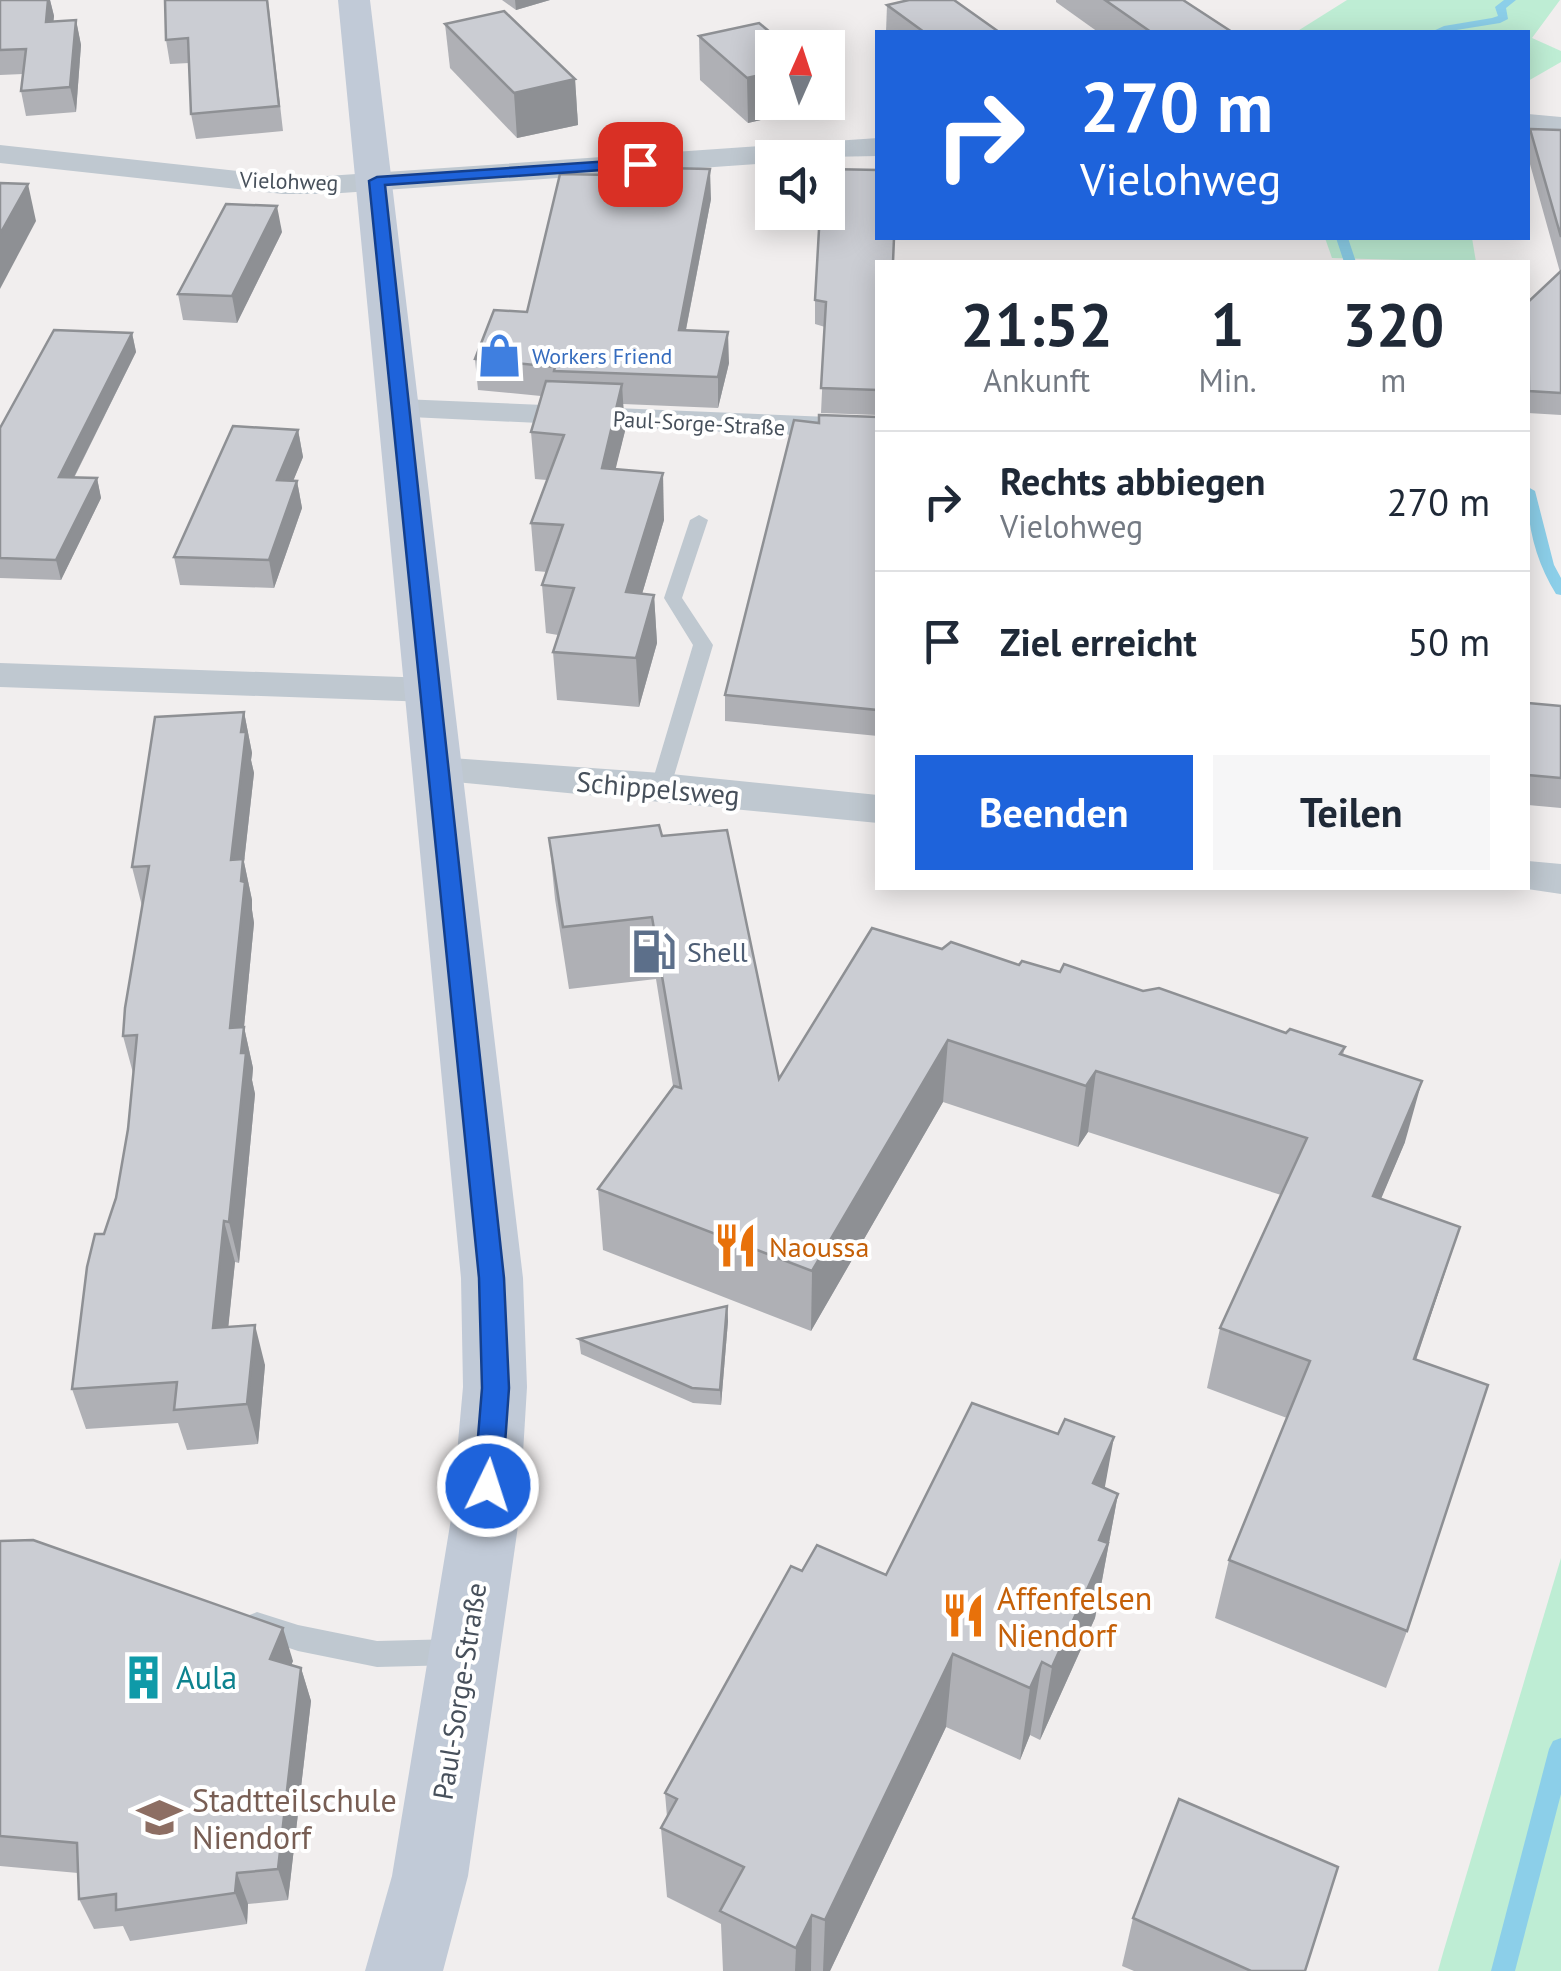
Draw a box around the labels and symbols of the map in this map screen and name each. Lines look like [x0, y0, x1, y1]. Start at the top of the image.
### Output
north arrow [755, 30, 845, 120]
pin [598, 122, 683, 207]
street label: Vielohweg [238, 165, 339, 197]
shop icon: Workers Friend [475, 332, 523, 380]
place label: Workers Friend [532, 342, 672, 370]
street label: Paul-Sorge-Straße [612, 405, 786, 441]
street label: Schippelsweg [575, 762, 741, 814]
fuel station icon: Shell [630, 927, 678, 975]
place label: Shell [687, 933, 748, 970]
restaurant icon: Naoussa [712, 1222, 760, 1270]
place label: Naoussa [769, 1228, 869, 1265]
position arrow [436, 1434, 540, 1538]
place label: Affenfelsen Niendorf [997, 1577, 1152, 1656]
street label: Paul-Sorge-Straße [424, 1580, 494, 1802]
restaurant icon: Affenfelsen Niendorf [940, 1592, 988, 1640]
building icon: Aula [119, 1653, 167, 1701]
place label: Aula [176, 1656, 237, 1698]
place label: Stadtteilschule Niendorf [192, 1779, 397, 1858]
school or university icon: Stadtteilschule Niendorf [135, 1794, 183, 1842]

